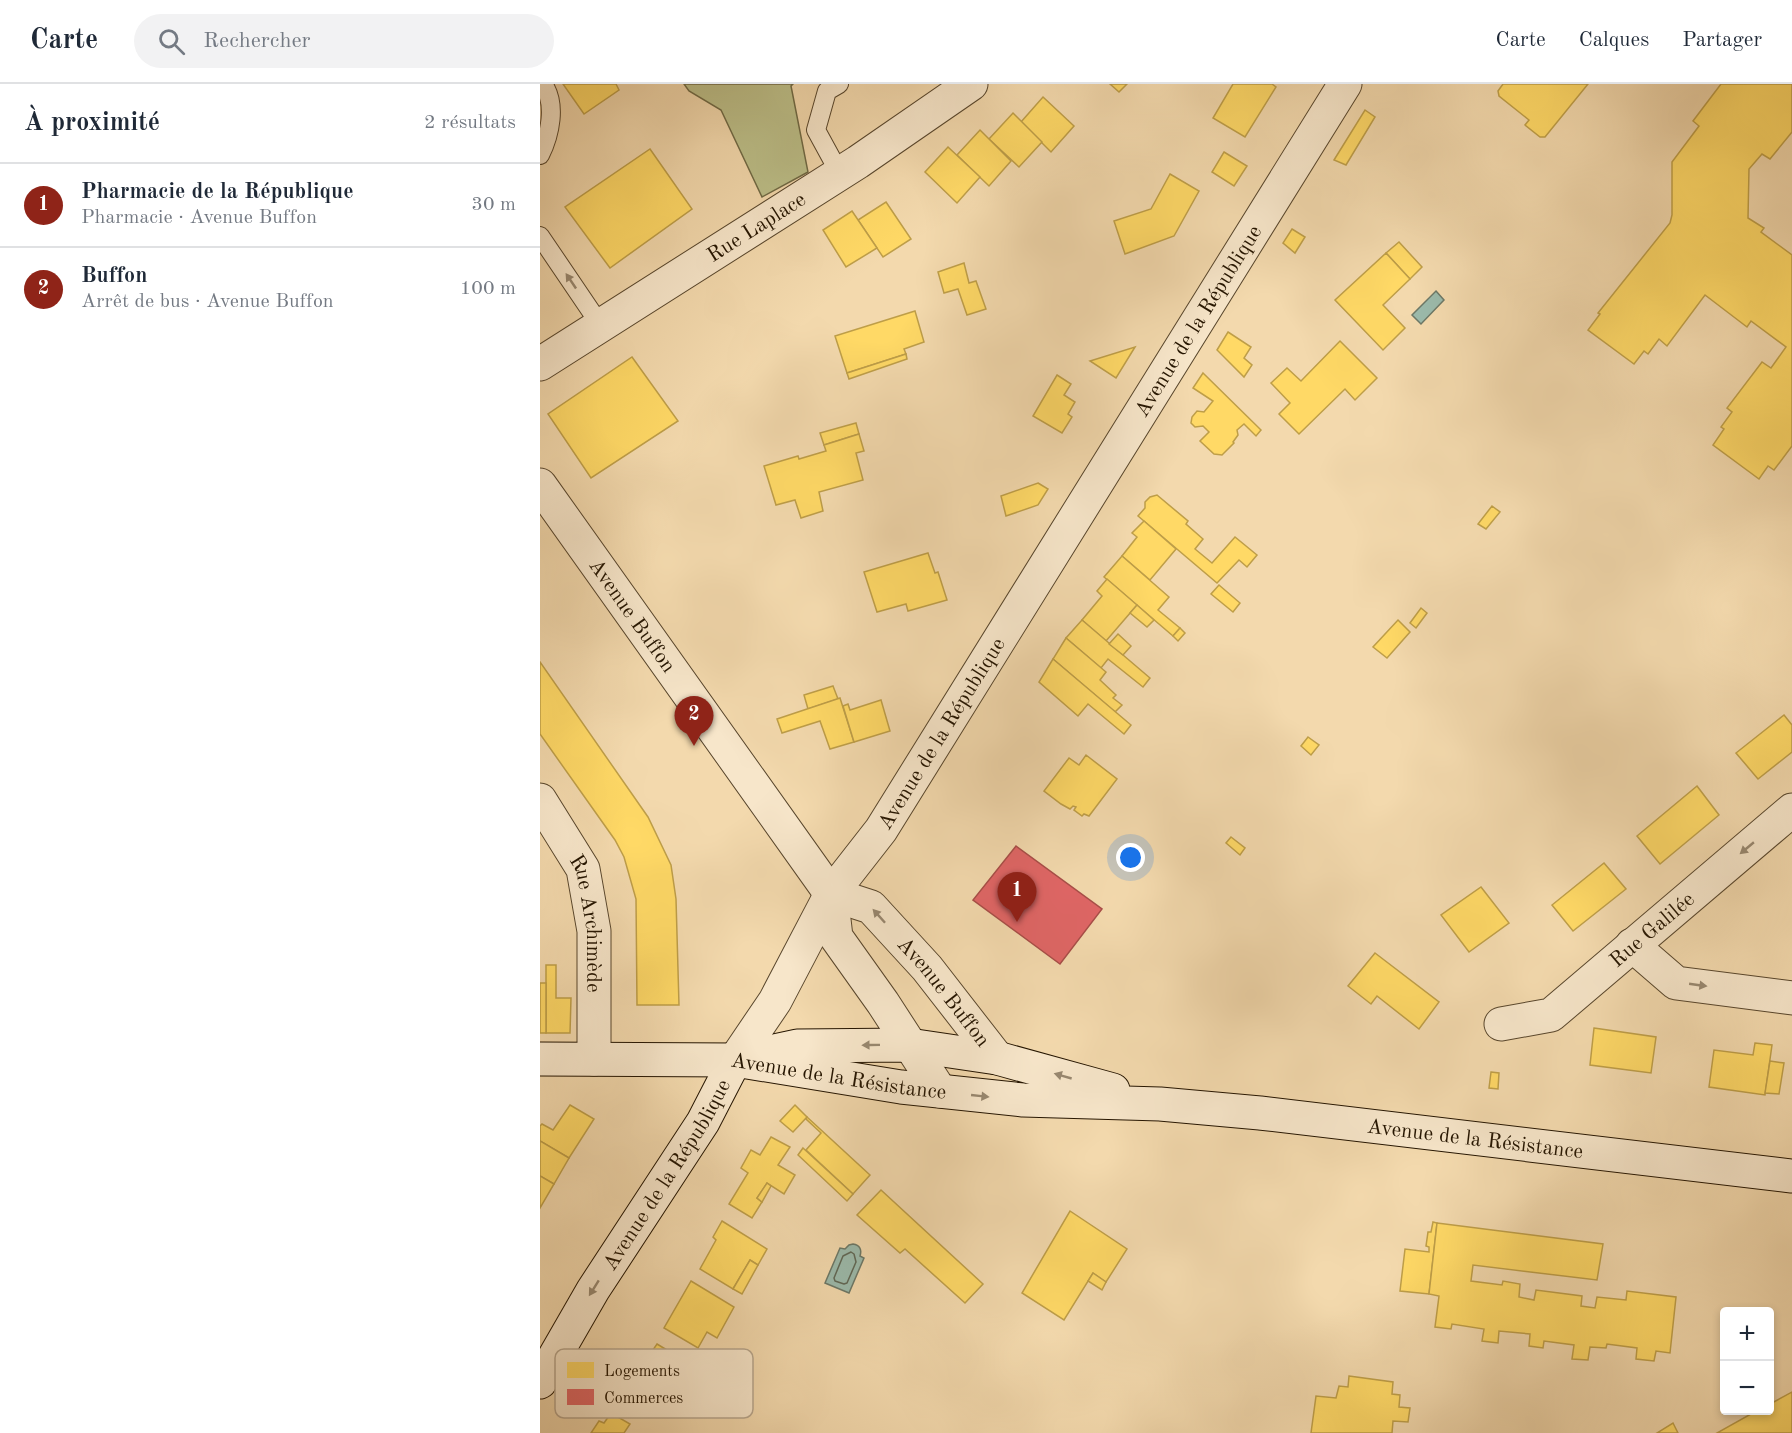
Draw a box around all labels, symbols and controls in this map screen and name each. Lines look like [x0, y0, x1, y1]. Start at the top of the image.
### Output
search box [134, 14, 554, 68]
icon: search [155, 25, 188, 58]
text: Carte [30, 27, 98, 55]
text: Rechercher [203, 30, 311, 52]
text: Carte [1496, 30, 1546, 51]
text: Calques [1579, 30, 1649, 51]
text: Partager [1682, 30, 1762, 51]
text: À proximité [24, 110, 160, 136]
text: 2 résultats [424, 113, 516, 133]
text: Pharmacie de la République [81, 181, 354, 203]
street label: Rue Laplace [704, 189, 810, 267]
text: 1 [38, 195, 49, 215]
text: 30 m [471, 195, 516, 215]
text: Pharmacie · Avenue Buffon [81, 208, 317, 228]
street label: Avenue de la République [1132, 222, 1266, 421]
text: Buffon [81, 265, 147, 287]
one-way arrow [565, 273, 577, 289]
text: 2 [38, 279, 49, 299]
text: 100 m [460, 279, 516, 299]
text: Arrêt de bus · Avenue Buffon [81, 292, 334, 312]
street label: Avenue Buffon [584, 556, 679, 677]
street label: Avenue de la République [875, 635, 1010, 834]
pin: 2 [674, 696, 714, 746]
one-way arrow [1740, 841, 1755, 854]
your location [1116, 843, 1145, 872]
street label: Rue Archimède [565, 851, 603, 993]
pin: 1 [998, 872, 1036, 922]
street label: Rue Galilée [1606, 889, 1699, 972]
one-way arrow [872, 908, 886, 923]
street label: Avenue Buffon [893, 934, 993, 1051]
one-way arrow [1688, 981, 1707, 990]
one-way arrow [862, 1040, 881, 1050]
street label: Avenue de la Résistance [729, 1051, 947, 1104]
one-way arrow [1054, 1071, 1072, 1080]
street label: Avenue de la République [600, 1076, 735, 1275]
one-way arrow [970, 1091, 989, 1100]
street label: Avenue de la Résistance [1366, 1117, 1584, 1163]
one-way arrow [589, 1280, 600, 1296]
map controls [1720, 1307, 1774, 1415]
button: + [1720, 1307, 1774, 1361]
legend [555, 1349, 753, 1418]
button: − [1720, 1361, 1774, 1415]
text: Logements [604, 1364, 680, 1380]
text: Commerces [604, 1391, 683, 1407]

